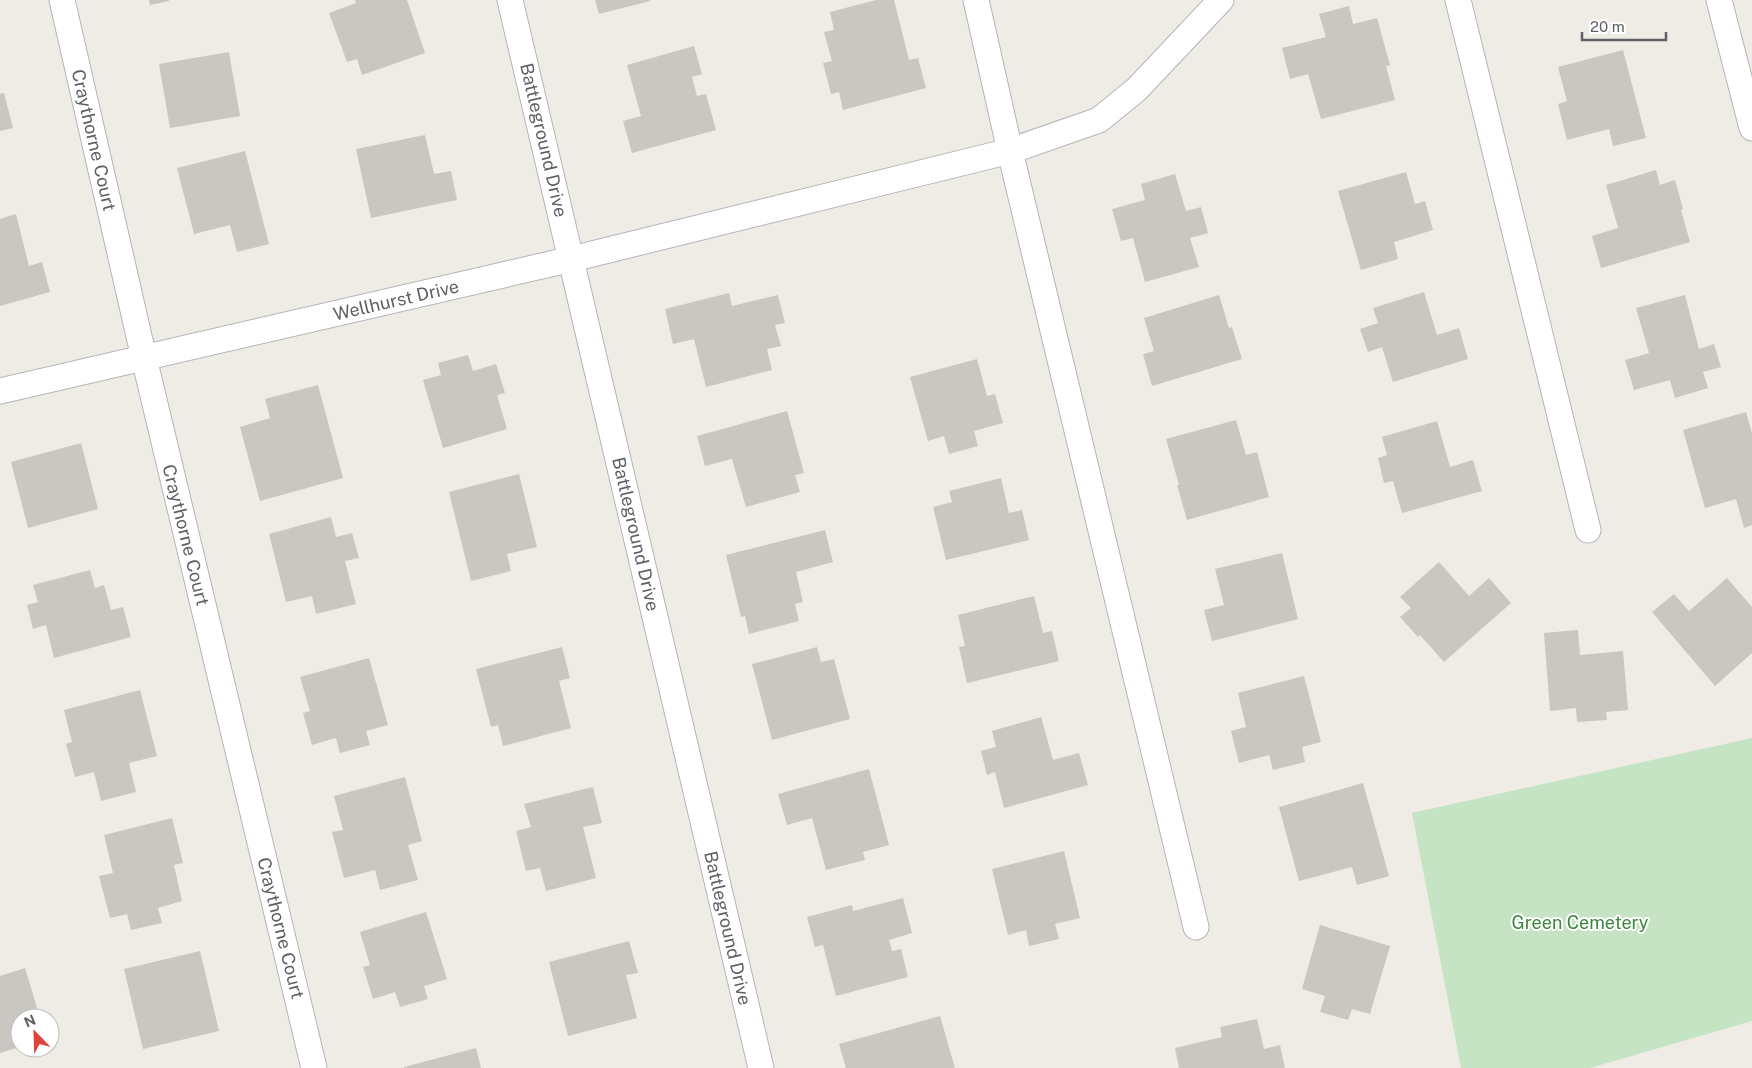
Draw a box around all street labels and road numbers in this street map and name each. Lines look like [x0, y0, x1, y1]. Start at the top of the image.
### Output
street label: Battleground Drive [516, 61, 572, 219]
street label: Craythorne Court [67, 67, 121, 213]
street label: Wellhurst Drive [331, 275, 461, 325]
street label: Battleground Drive [608, 455, 664, 613]
street label: Craythorne Court [158, 462, 214, 608]
street label: Battleground Drive [700, 849, 756, 1007]
street label: Craythorne Court [253, 855, 309, 1001]

